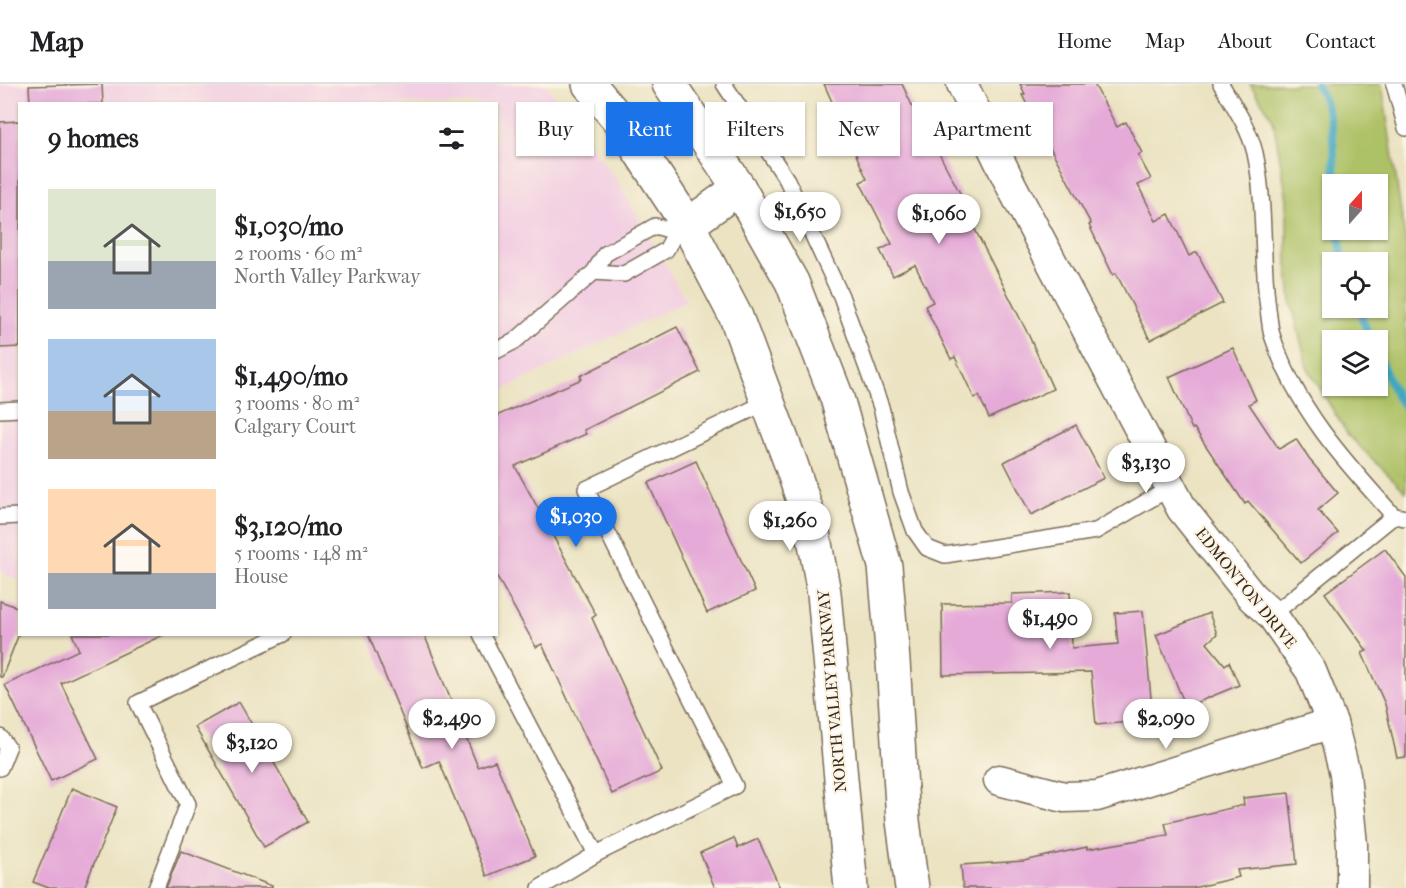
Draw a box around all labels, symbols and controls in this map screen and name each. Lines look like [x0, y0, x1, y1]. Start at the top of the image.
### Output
text: Map [30, 25, 84, 58]
text: Home [1057, 29, 1112, 53]
text: Map [1145, 29, 1185, 53]
text: About [1218, 29, 1272, 53]
text: Contact [1305, 29, 1376, 53]
chip: Buy [516, 102, 594, 156]
chip: Rent [606, 102, 693, 156]
chip: Filters [705, 102, 805, 156]
chip: New [817, 102, 900, 156]
chip: Apartment [912, 102, 1053, 156]
icon: filters [435, 122, 468, 155]
text: 9 homes [48, 123, 139, 154]
north arrow [1322, 174, 1388, 240]
map controls [1322, 174, 1388, 396]
pin: $1,650 [751, 192, 849, 243]
pin: $1,060 [890, 194, 988, 245]
text: $1,650 [774, 200, 826, 223]
text: $1,060 [911, 202, 967, 225]
text: $1,030/mo [234, 211, 343, 242]
icon: home [96, 213, 168, 285]
text: 2 rooms · 60 m² [234, 242, 362, 265]
button: locate [1322, 252, 1388, 318]
text: North Valley Parkway [234, 265, 421, 288]
button: layers [1322, 330, 1388, 396]
text: $1,490/mo [234, 361, 348, 392]
icon: home [96, 363, 168, 435]
text: 3 rooms · 80 m² [234, 392, 359, 415]
text: Calgary Court [234, 415, 356, 438]
pin: $3,130 [1097, 443, 1195, 494]
text: $3,130 [1121, 451, 1171, 474]
pin: $1,030 [527, 497, 625, 548]
pin: $1,260 [741, 501, 839, 552]
text: $1,030 [550, 505, 602, 528]
text: $1,260 [763, 509, 817, 532]
text: $3,120/mo [234, 511, 342, 542]
icon: home [96, 513, 168, 585]
street label: EDMONTON DRIVE [1192, 524, 1301, 652]
text: 5 rooms · 148 m² [234, 542, 368, 565]
text: House [234, 565, 288, 588]
street label: NORTH VALLEY PARKWAY [814, 588, 850, 793]
pin: $1,490 [1001, 599, 1099, 650]
text: $1,490 [1022, 607, 1078, 630]
pin: $2,490 [403, 699, 501, 750]
pin: $2,090 [1117, 699, 1215, 750]
text: $2,490 [422, 707, 482, 730]
text: $2,090 [1137, 707, 1195, 730]
pin: $3,120 [203, 723, 301, 774]
text: $3,120 [226, 731, 278, 754]

